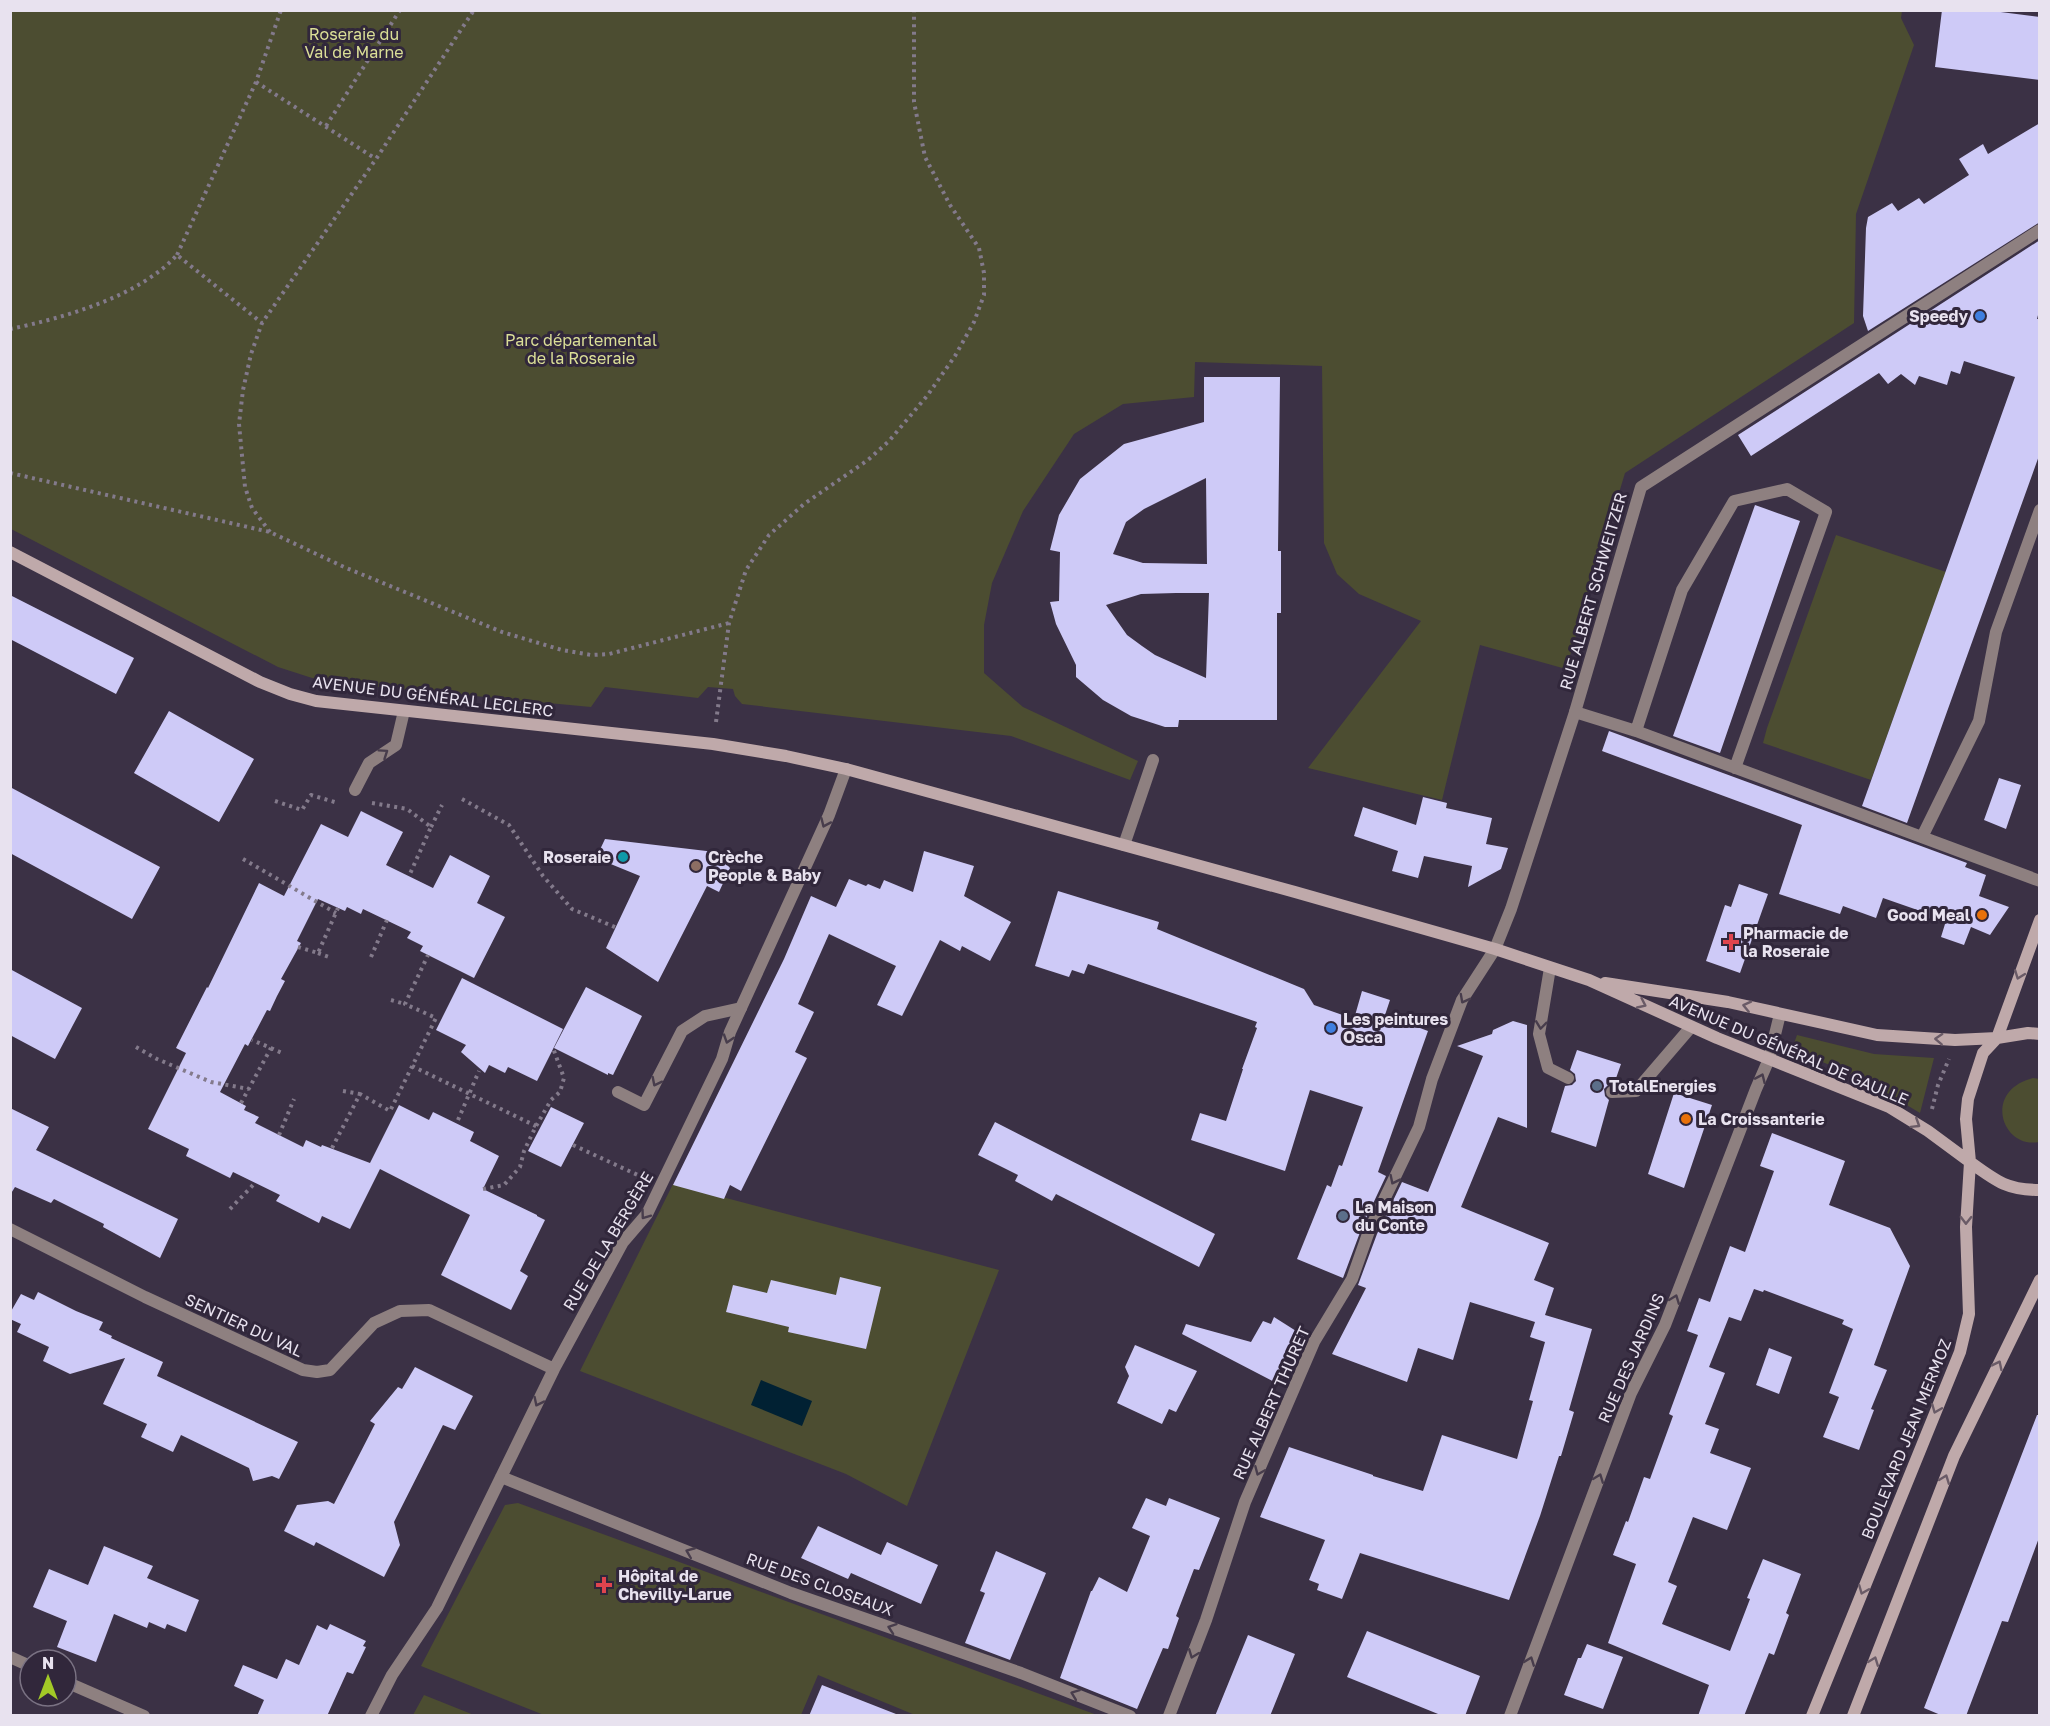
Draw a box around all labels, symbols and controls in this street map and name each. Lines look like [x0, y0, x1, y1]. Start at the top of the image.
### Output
park label: Roseraie du Val de Marne [304, 24, 404, 62]
place label: Speedy [1909, 306, 1968, 326]
marker: Speedy [1973, 309, 1987, 323]
park label: Parc départemental de la Roseraie [505, 330, 657, 368]
street label: RUE ALBERT SCHWEITZER [1555, 490, 1631, 692]
street label: AVENUE DU GÉNÉRAL LECLERC [312, 671, 555, 721]
one-way arrow [378, 749, 389, 760]
one-way arrow [820, 817, 832, 828]
place label: Roseraie [543, 847, 611, 867]
place label: Crèche People & Baby [708, 847, 822, 885]
marker: Roseraie [616, 850, 630, 864]
marker: Crèche People & Baby [689, 859, 703, 873]
place label: Good Meal [1887, 905, 1971, 925]
marker: Good Meal [1975, 908, 1989, 922]
place label: Pharmacie de la Roseraie [1743, 923, 1849, 961]
marker: Pharmacie de la Roseraie [1724, 935, 1738, 949]
one-way arrow [2014, 969, 2027, 980]
street label: AVENUE DU GÉNÉRAL DE GAULLE [1666, 990, 1912, 1110]
one-way arrow [1460, 993, 1471, 1003]
one-way arrow [1635, 997, 1646, 1009]
one-way arrow [1742, 1000, 1752, 1013]
place label: Les peintures Osca [1343, 1009, 1448, 1047]
marker: Les peintures Osca [1324, 1021, 1338, 1035]
one-way arrow [1535, 1021, 1548, 1030]
one-way arrow [1934, 1032, 1943, 1045]
one-way arrow [723, 1033, 735, 1044]
one-way arrow [1754, 1074, 1766, 1085]
one-way arrow [652, 1076, 663, 1086]
place label: TotalEnergies [1609, 1076, 1716, 1096]
marker: TotalEnergies [1590, 1079, 1604, 1093]
place label: La Croissanterie [1698, 1109, 1825, 1129]
marker: La Croissanterie [1679, 1112, 1693, 1126]
one-way arrow [1910, 1117, 1921, 1128]
street label: RUE DE LA BERGÈRE [559, 1168, 657, 1314]
one-way arrow [1389, 1174, 1401, 1185]
place label: La Maison du Conte [1355, 1197, 1434, 1235]
one-way arrow [641, 1208, 652, 1219]
marker: La Maison du Conte [1336, 1209, 1350, 1223]
one-way arrow [1960, 1216, 1972, 1225]
street label: SENTIER DU VAL [182, 1289, 306, 1361]
street label: RUE DES JARDINS [1593, 1290, 1669, 1426]
one-way arrow [1668, 1294, 1681, 1305]
street label: RUE ALBERT THURET [1228, 1323, 1314, 1483]
street label: BOULEVARD JEAN MERMOZ [1857, 1336, 1955, 1542]
one-way arrow [1990, 1361, 2002, 1372]
one-way arrow [533, 1395, 545, 1406]
one-way arrow [1931, 1403, 1943, 1414]
one-way arrow [1254, 1464, 1266, 1475]
one-way arrow [1591, 1473, 1604, 1484]
one-way arrow [1937, 1474, 1950, 1485]
one-way arrow [685, 1547, 696, 1559]
street label: RUE DES CLOSEAUX [744, 1548, 897, 1620]
place label: Hôpital de Chevilly-Larue [618, 1566, 732, 1604]
marker: Hôpital de Chevilly-Larue [595, 1576, 613, 1594]
one-way arrow [1858, 1584, 1870, 1595]
one-way arrow [887, 1623, 898, 1636]
north arrow [18, 1648, 78, 1708]
one-way arrow [1188, 1648, 1200, 1659]
text: N [42, 1653, 54, 1673]
one-way arrow [1523, 1656, 1536, 1667]
one-way arrow [1867, 1656, 1879, 1667]
one-way arrow [1071, 1689, 1081, 1702]

